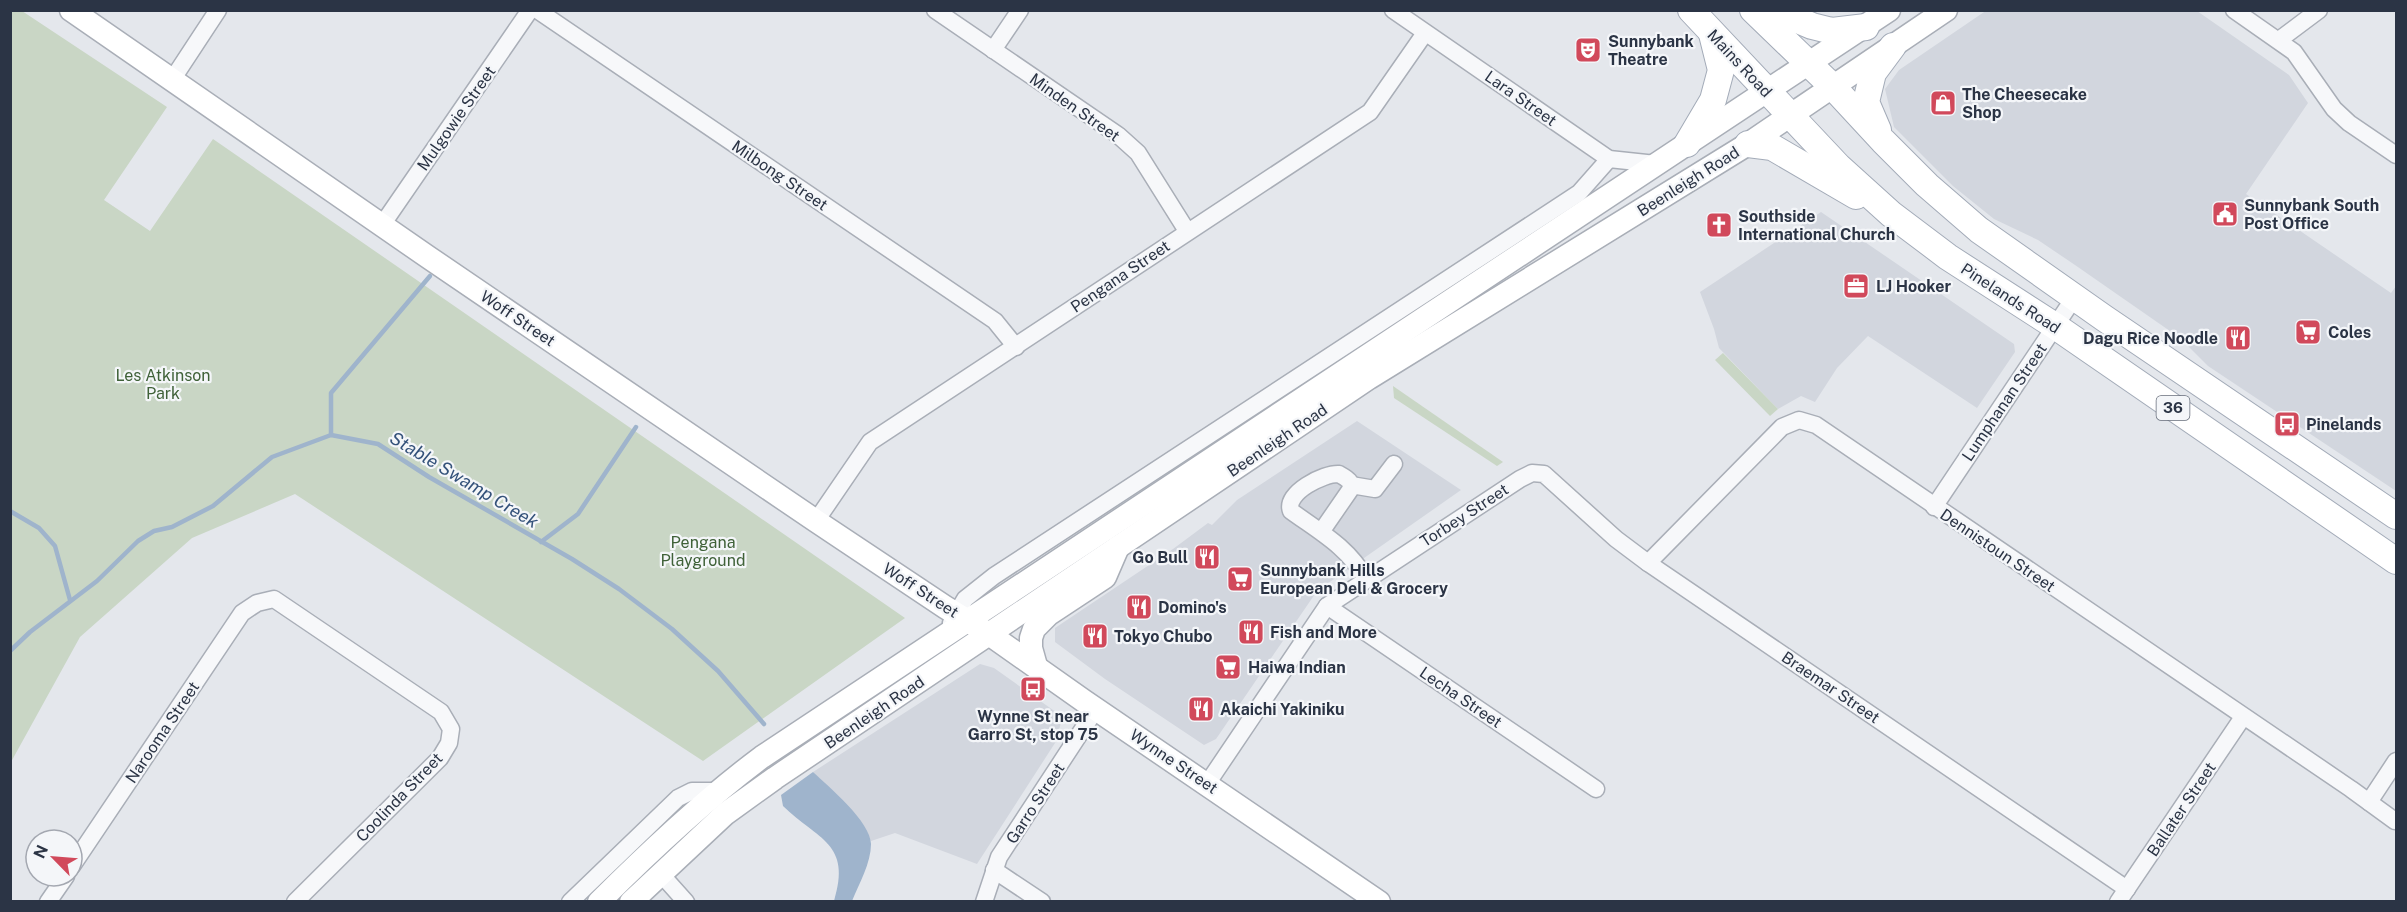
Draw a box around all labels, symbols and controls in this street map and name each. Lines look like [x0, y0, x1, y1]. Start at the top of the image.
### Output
street label: Mains Road [1703, 25, 1776, 101]
place label: Sunnybank Theatre [1608, 32, 1694, 69]
theatre icon: Sunnybank Theatre [1573, 35, 1603, 65]
street label: Mulgowie Street [413, 62, 500, 174]
street label: Lara Street [1481, 67, 1560, 130]
street label: Minden Street [1026, 69, 1124, 146]
place label: The Cheesecake Shop [1962, 85, 2087, 122]
shop icon: The Cheesecake Shop [1928, 88, 1958, 118]
street label: Milbong Street [728, 136, 831, 214]
street label: Beenleigh Road [1634, 142, 1743, 220]
place label: Sunnybank South Post Office [2244, 196, 2379, 233]
public building icon: Sunnybank South Post Office [2210, 199, 2240, 229]
place label: Southside International Church [1738, 207, 1895, 244]
church icon: Southside International Church [1704, 210, 1734, 240]
street label: Pengana Street [1067, 236, 1174, 317]
street label: Pinelands Road [1957, 259, 2064, 338]
office icon: LJ Hooker [1841, 271, 1871, 301]
place label: LJ Hooker [1876, 277, 1951, 296]
street label: Woff Street [477, 286, 559, 350]
supermarket icon: Coles [2293, 317, 2323, 347]
restaurant icon: Dagu Rice Noodle [2223, 323, 2253, 353]
place label: Coles [2328, 323, 2371, 342]
place label: Dagu Rice Noodle [2083, 329, 2218, 348]
street label: Lumphanan Street [1958, 340, 2051, 465]
park label: Les Atkinson Park [115, 366, 211, 403]
road number: 36 [2156, 396, 2190, 420]
street label: Beenleigh Road [1224, 400, 1331, 481]
bus stop icon: Pinelands [2272, 409, 2302, 439]
place label: Pinelands [2306, 415, 2381, 434]
water label: Stable Swamp Creek [386, 427, 542, 532]
street label: Torbey Street [1417, 480, 1512, 551]
street label: Dennistoun Street [1937, 505, 2059, 596]
park label: Pengana Playground [660, 533, 746, 570]
restaurant icon: Go Bull [1192, 542, 1222, 572]
place label: Go Bull [1132, 548, 1188, 567]
street label: Woff Street [879, 559, 962, 622]
place label: Sunnybank Hills European Deli & Grocery [1260, 561, 1448, 598]
supermarket icon: Sunnybank Hills European Deli & Grocery [1225, 564, 1255, 594]
restaurant icon: Domino's [1124, 592, 1154, 622]
place label: Domino's [1158, 598, 1227, 617]
restaurant icon: Fish and More [1236, 617, 1266, 647]
restaurant icon: Tokyo Chubo [1080, 621, 1110, 651]
place label: Fish and More [1270, 623, 1377, 642]
place label: Tokyo Chubo [1114, 627, 1212, 646]
street label: Braemar Street [1778, 648, 1883, 727]
supermarket icon: Haiwa Indian [1213, 652, 1243, 682]
place label: Haiwa Indian [1248, 658, 1346, 677]
street label: Lecha Street [1416, 663, 1506, 732]
street label: Beenleigh Road [821, 672, 928, 753]
bus stop icon: Wynne St near Garro St, stop 75 [1018, 674, 1048, 704]
street label: Narooma Street [121, 678, 203, 787]
restaurant icon: Akaichi Yakiniku [1186, 694, 1216, 724]
place label: Akaichi Yakiniku [1220, 700, 1345, 719]
place label: Wynne St near Garro St, stop 75 [968, 707, 1099, 744]
street label: Wynne Street [1126, 725, 1221, 798]
street label: Coolinda Street [352, 749, 447, 846]
street label: Garro Street [1002, 759, 1069, 847]
street label: Ballater Street [2143, 759, 2220, 860]
north arrow [24, 828, 84, 888]
text: N [30, 842, 52, 862]

